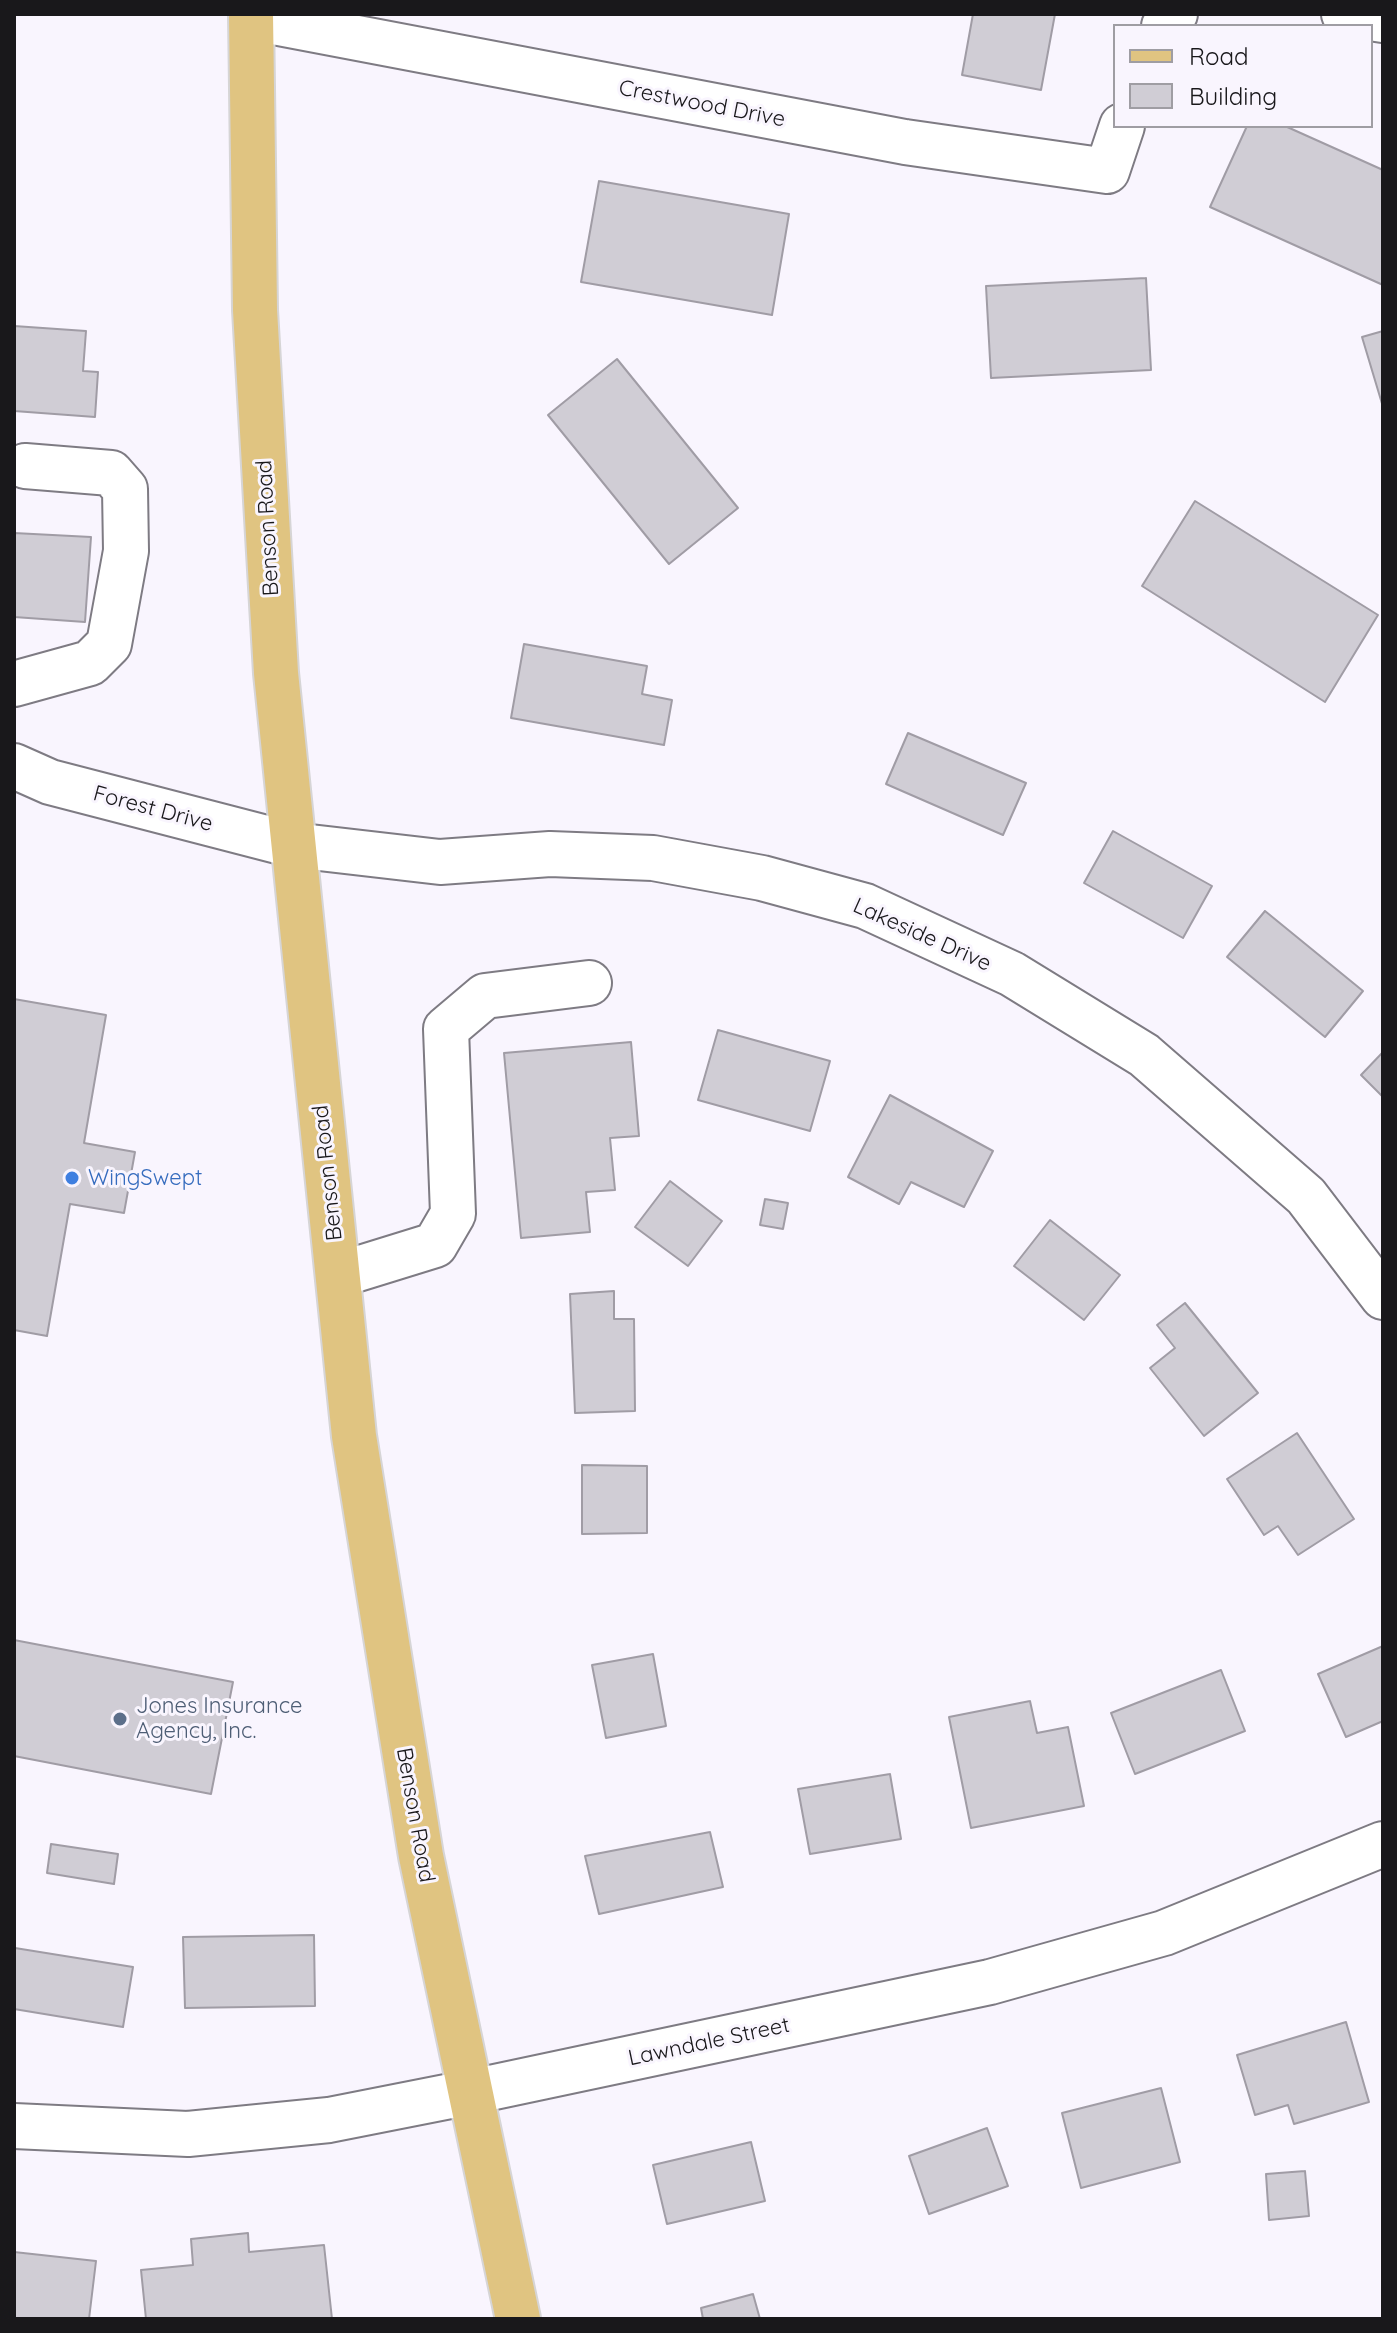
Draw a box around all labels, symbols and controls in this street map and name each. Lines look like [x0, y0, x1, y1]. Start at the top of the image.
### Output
legend [1113, 24, 1373, 128]
text: Road [1189, 41, 1249, 71]
street label: Crestwood Drive [617, 75, 787, 133]
text: Building [1189, 81, 1277, 111]
street label: Benson Road [251, 459, 285, 597]
street label: Forest Drive [90, 780, 216, 838]
street label: Lakeside Drive [849, 893, 995, 977]
street label: Benson Road [308, 1104, 348, 1242]
place label: WingSwept [88, 1165, 202, 1191]
marker: WingSwept [63, 1169, 81, 1187]
place label: Jones Insurance Agency, Inc. [136, 1693, 302, 1744]
marker: Jones Insurance Agency, Inc. [111, 1710, 129, 1728]
street label: Benson Road [390, 1746, 440, 1884]
street label: Lawndale Street [626, 2012, 792, 2072]

